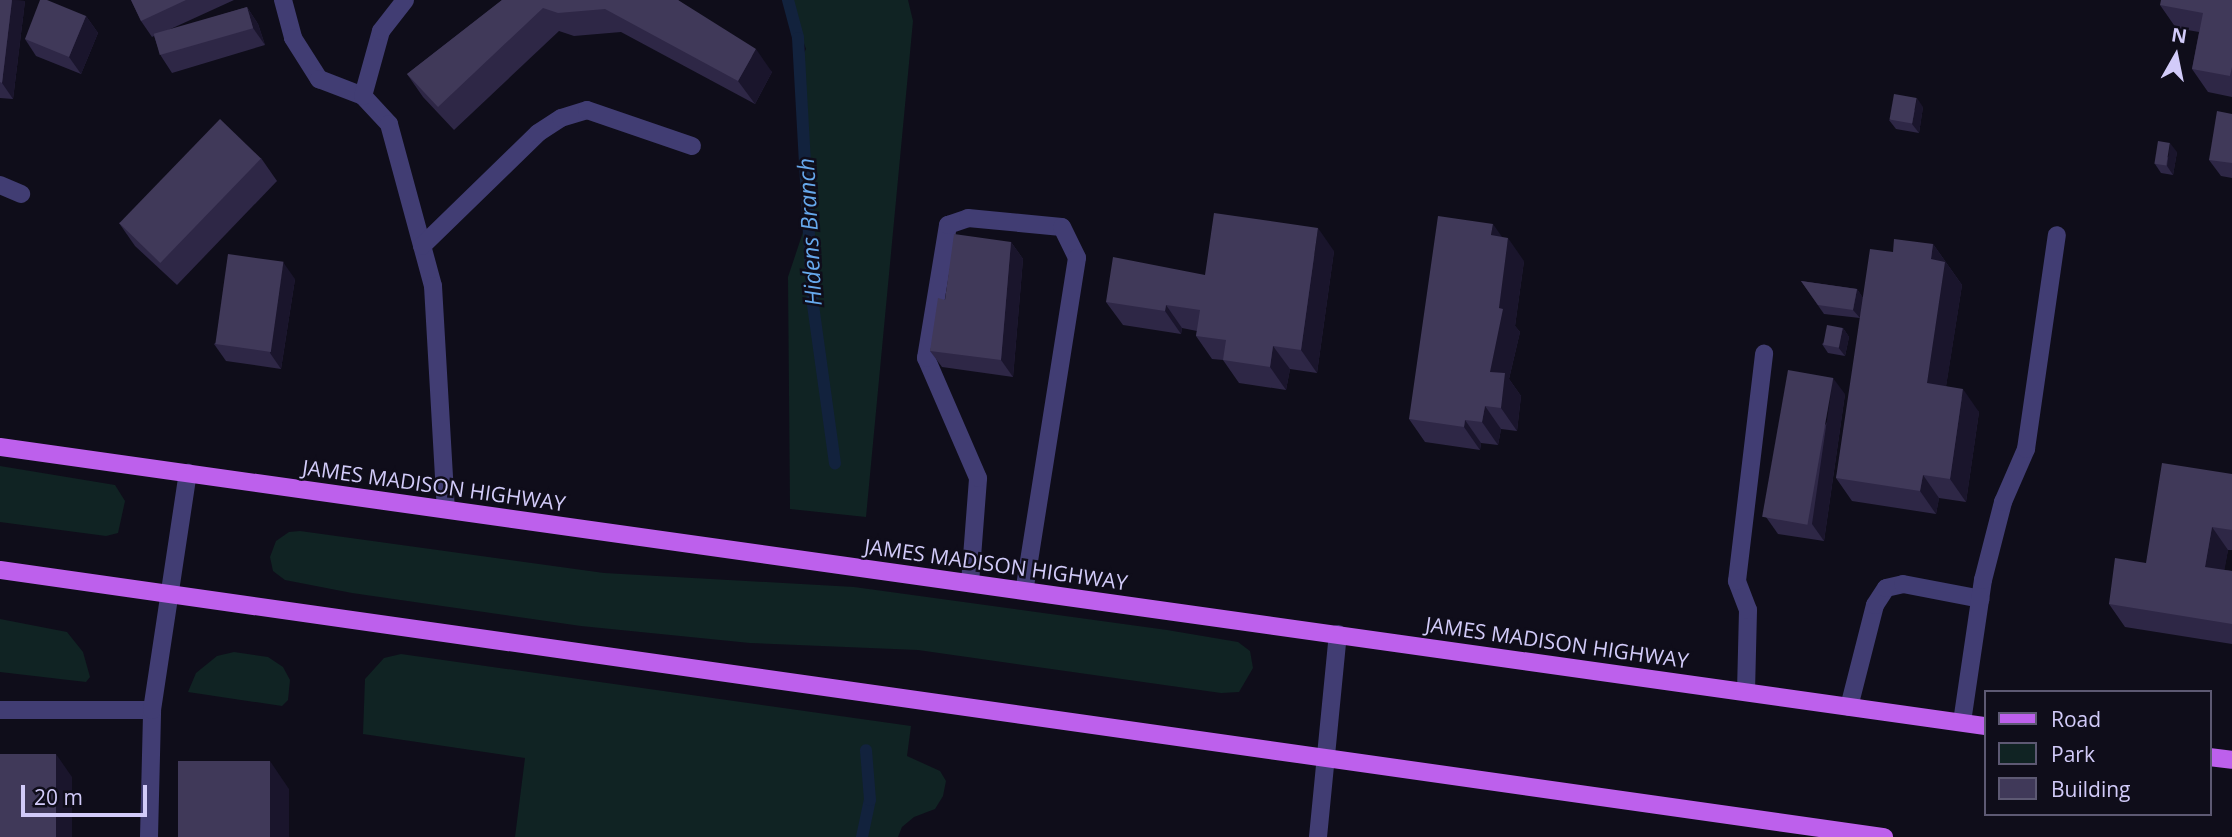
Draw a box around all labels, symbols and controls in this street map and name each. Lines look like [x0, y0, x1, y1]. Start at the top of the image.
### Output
north arrow [2141, 21, 2211, 91]
text: N [2170, 21, 2189, 49]
water label: Hidens Branch [791, 157, 827, 307]
street label: JAMES MADISON HIGHWAY [301, 454, 567, 516]
street label: JAMES MADISON HIGHWAY [863, 533, 1129, 595]
street label: JAMES MADISON HIGHWAY [1424, 611, 1690, 673]
legend [1983, 690, 2211, 816]
text: Road [2051, 705, 2101, 733]
text: Park [2051, 740, 2095, 768]
scale bar [24, 770, 150, 814]
text: Building [2051, 775, 2130, 803]
text: 20 m [34, 783, 83, 811]

